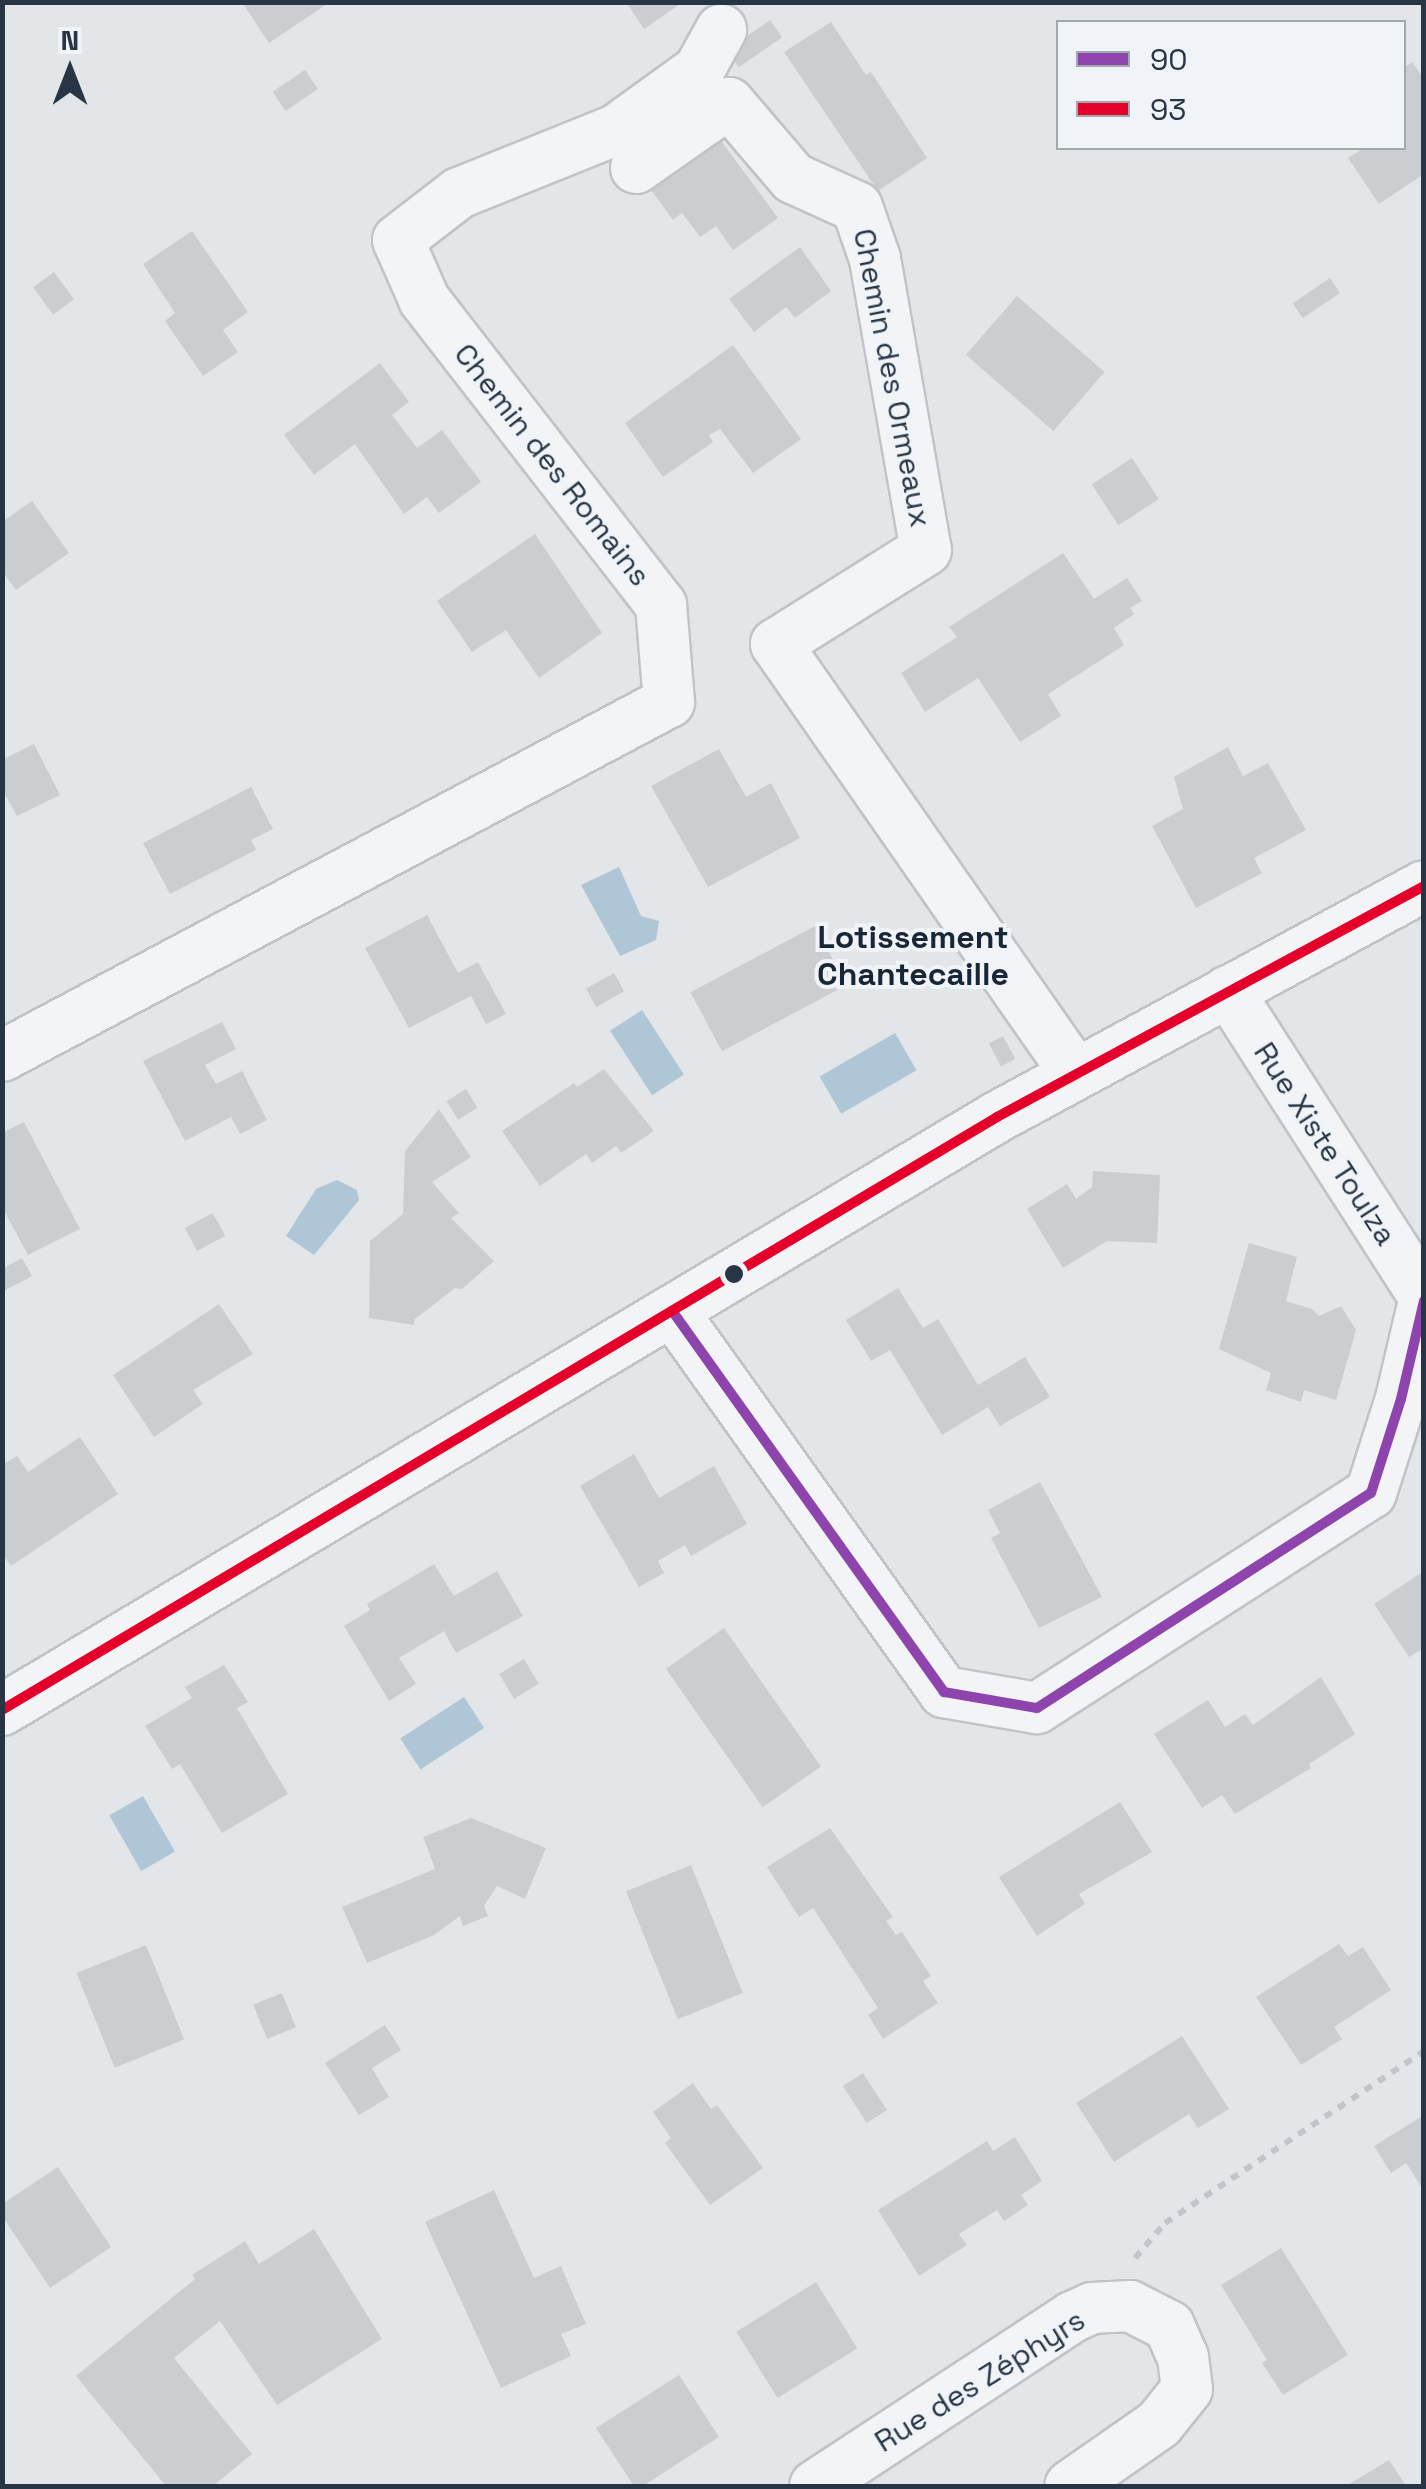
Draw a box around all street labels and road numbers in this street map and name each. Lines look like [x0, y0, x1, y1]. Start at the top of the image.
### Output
street label: Chemin des Ormeaux [845, 226, 939, 530]
street label: Chemin des Romains [446, 337, 658, 593]
street label: Rue Xiste Toulza [1246, 1036, 1404, 1252]
street label: Rue des Zéphyrs [868, 2302, 1092, 2460]

